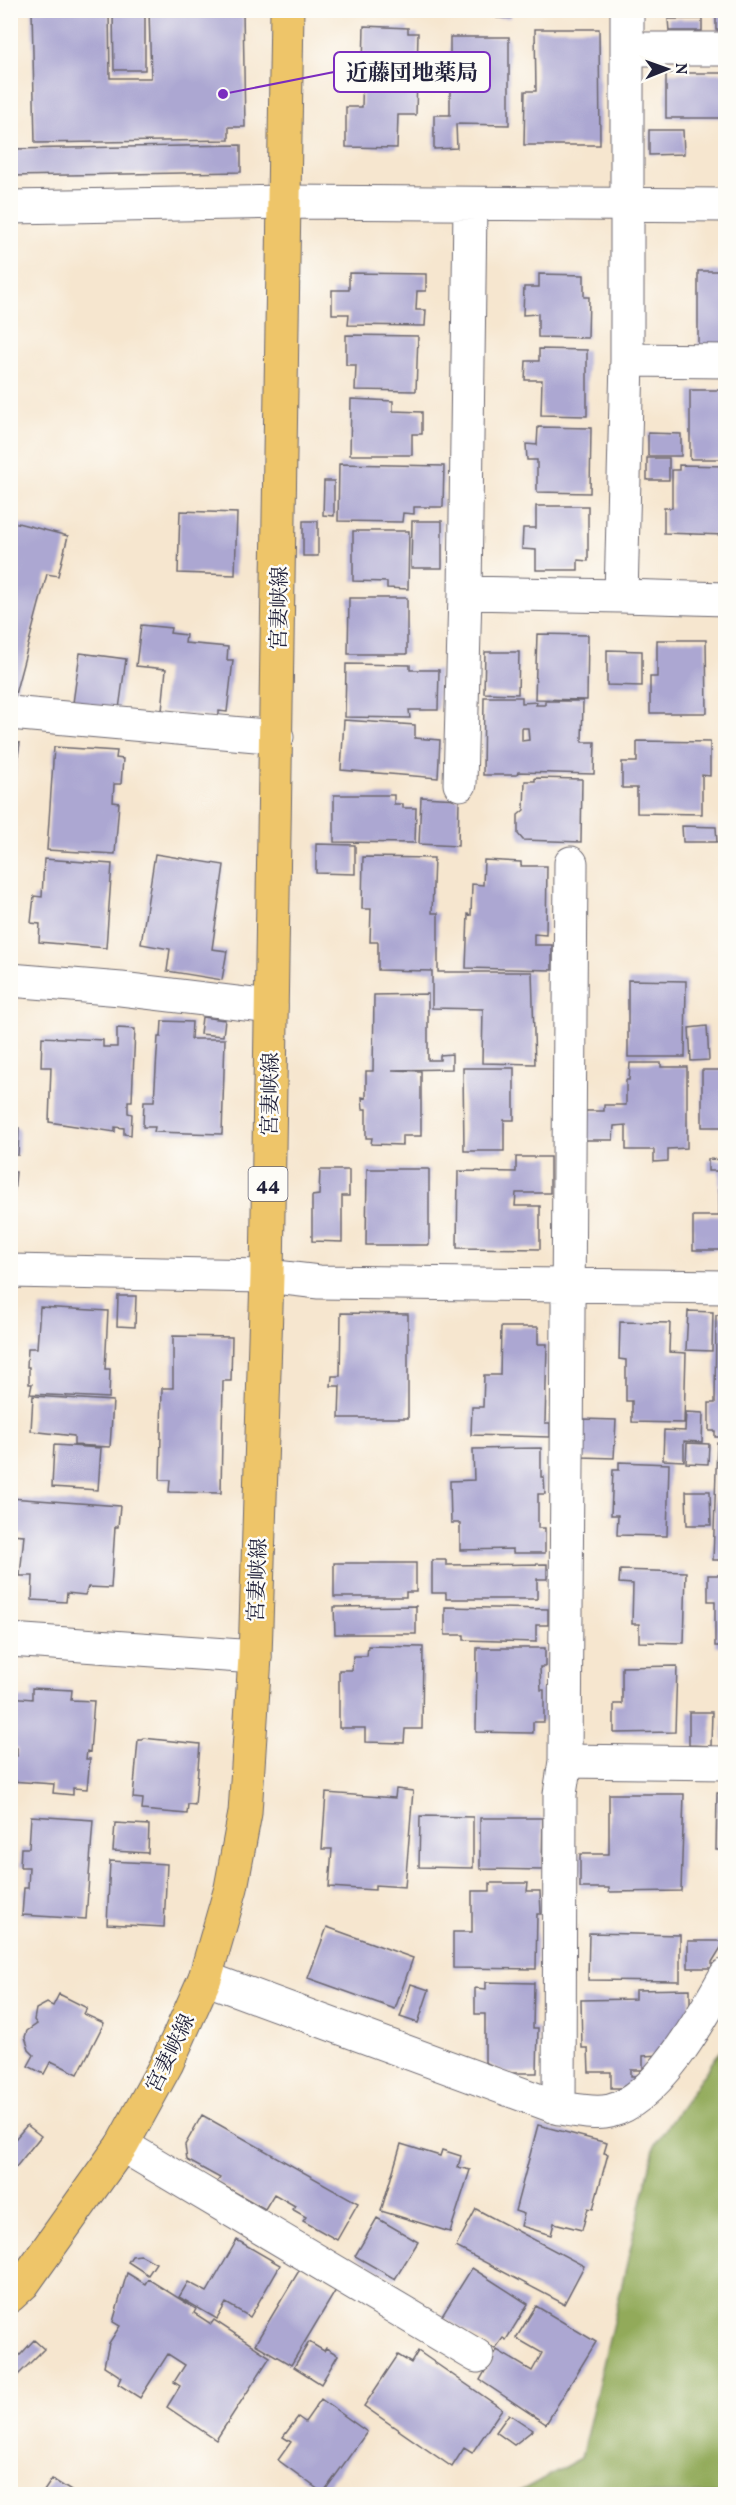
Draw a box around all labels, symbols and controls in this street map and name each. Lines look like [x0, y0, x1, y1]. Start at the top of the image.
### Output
north arrow [637, 39, 697, 99]
callout: 近藤団地薬局 [334, 52, 490, 92]
text: 近藤団地薬局 [346, 59, 478, 90]
text: N [669, 63, 691, 75]
street label: 宮妻峡線 [265, 566, 296, 650]
street label: 宮妻峡線 [256, 1052, 287, 1136]
road number: 44 [248, 1167, 288, 1201]
street label: 宮妻峡線 [243, 1538, 274, 1623]
street label: 宮妻峡線 [140, 2010, 203, 2098]

